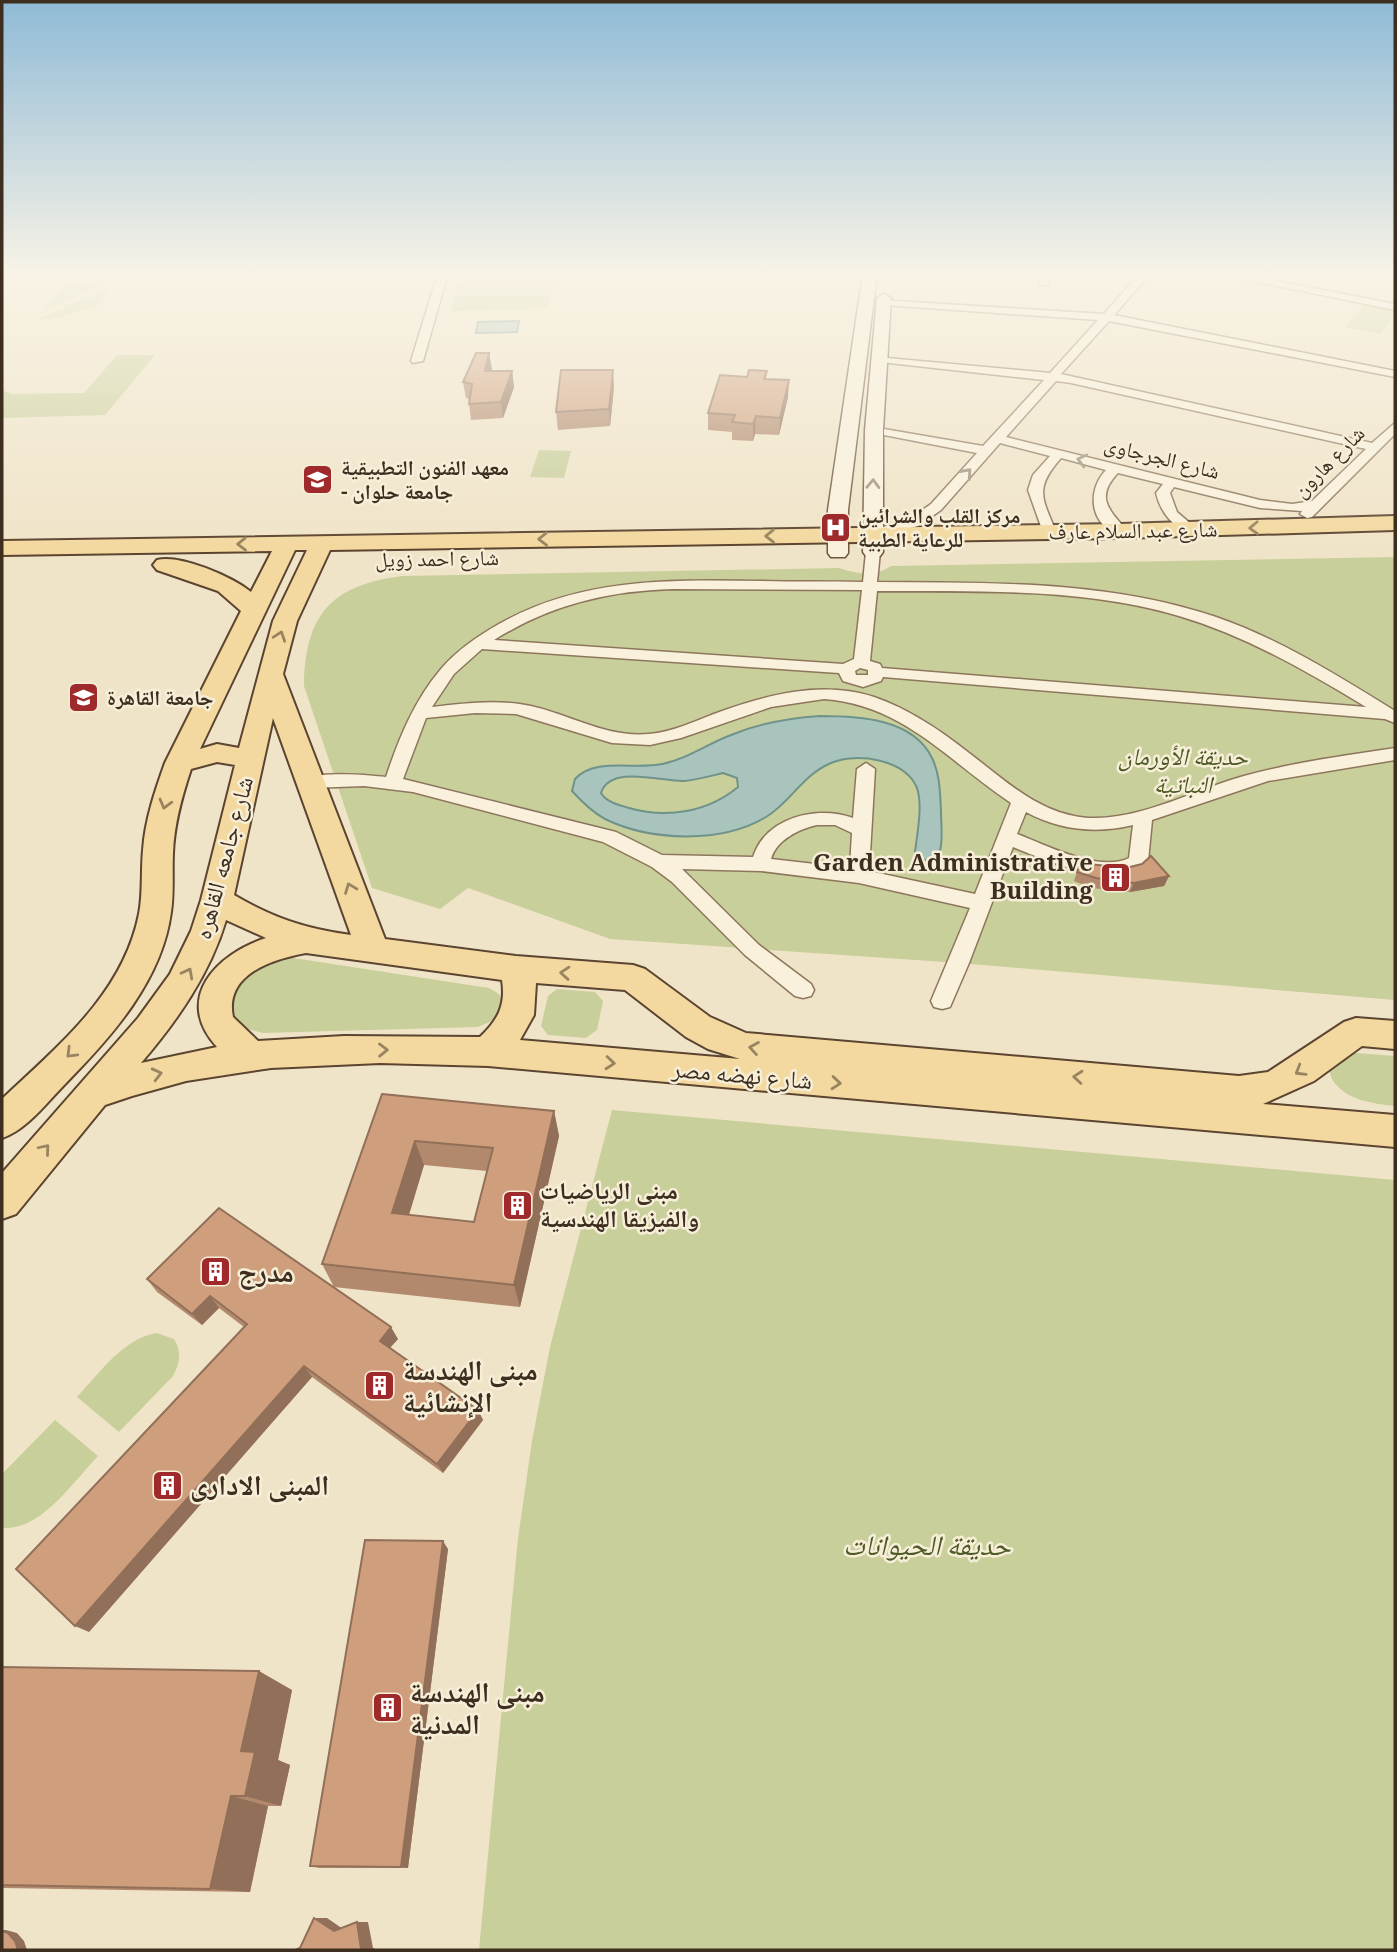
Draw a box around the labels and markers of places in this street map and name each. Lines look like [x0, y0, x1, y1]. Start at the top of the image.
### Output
place label: معهد الفنون التطبيقية - جامعة حلوان [341, 453, 509, 512]
school or university icon: معهد الفنون التطبيقية - جامعة حلوان [301, 463, 335, 497]
place label: مركز القلب والشرائين للرعاية الطبية [858, 501, 1020, 560]
hospital icon: مركز القلب والشرائين للرعاية الطبية [818, 511, 852, 545]
school or university icon: جامعة القاهرة [67, 681, 101, 715]
place label: جامعة القاهرة [107, 683, 214, 718]
place label: Garden Administrative Building [813, 845, 1094, 914]
building icon: Garden Administrative Building [1099, 860, 1133, 894]
place label: مبنى الرياضيات والفيزيقا الهندسية [540, 1173, 699, 1242]
building icon: مبنى الرياضيات والفيزيقا الهندسية [500, 1188, 534, 1222]
place label: مدرج [238, 1252, 294, 1300]
building icon: مدرج [198, 1255, 232, 1289]
place label: مبنى الهندسة الإنشائية [403, 1350, 538, 1430]
building icon: مبنى الهندسة الإنشائية [363, 1369, 397, 1403]
place label: المبنى الادارى [190, 1465, 329, 1513]
building icon: المبنى الادارى [150, 1468, 184, 1502]
place label: مبنى الهندسة المدنية [410, 1672, 545, 1752]
building icon: مبنى الهندسة المدنية [370, 1691, 404, 1725]

